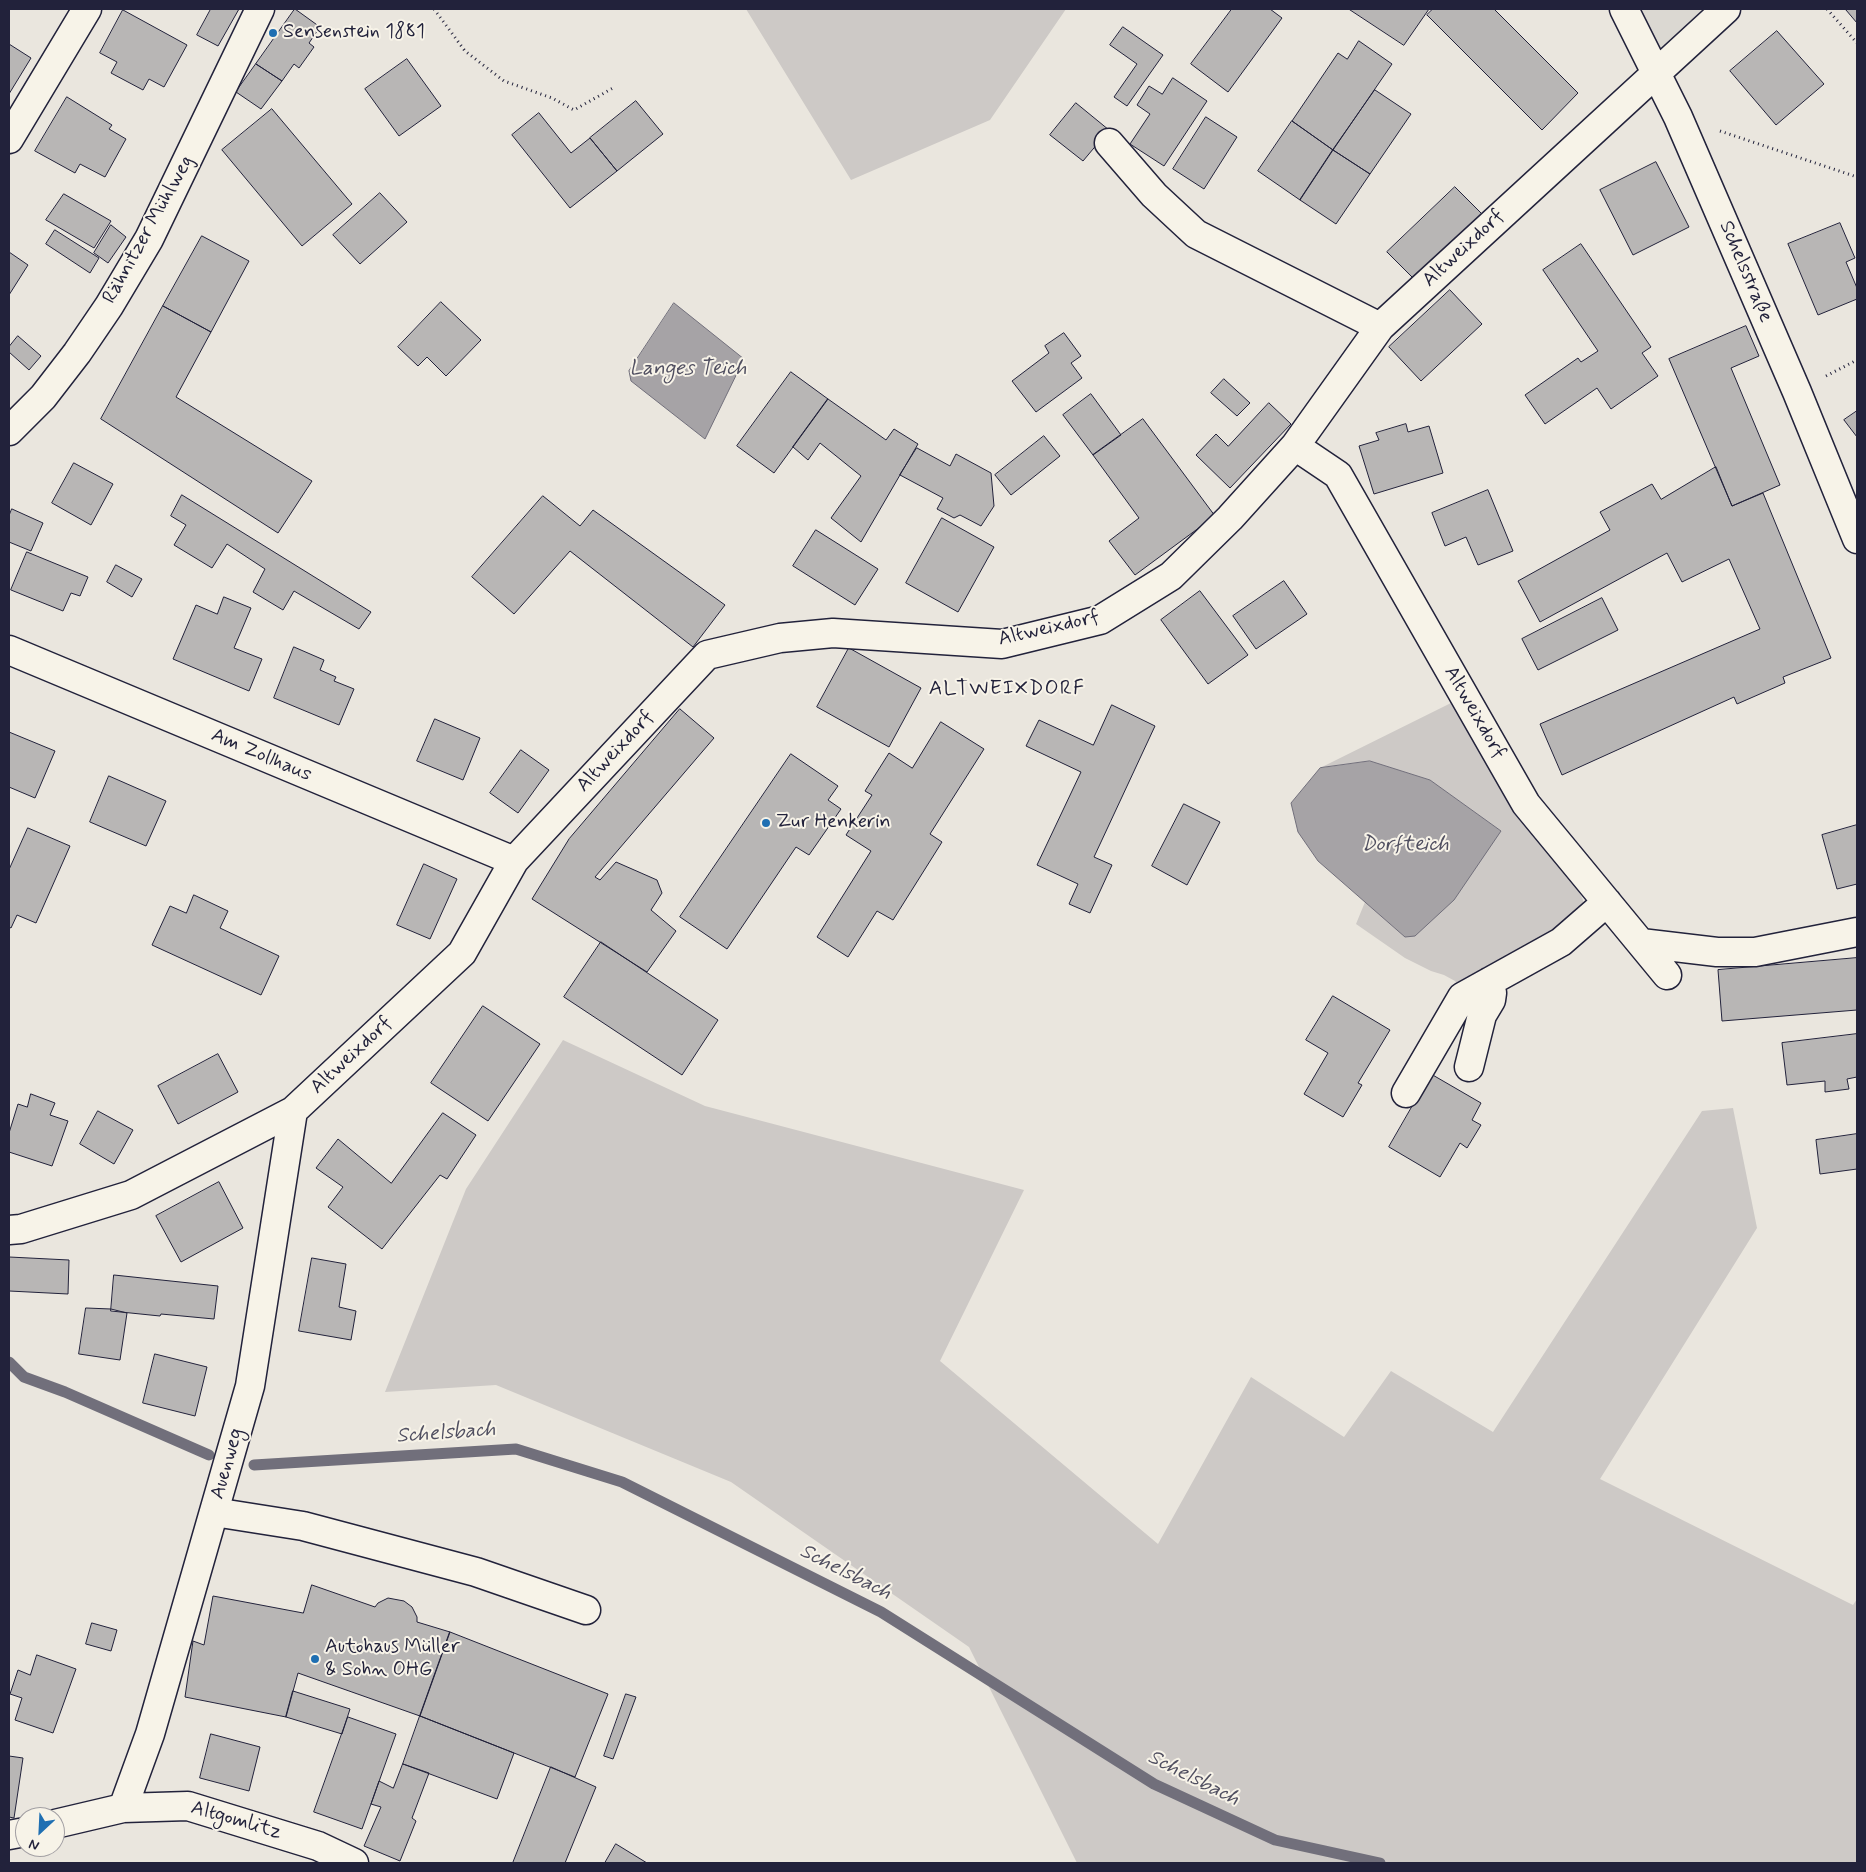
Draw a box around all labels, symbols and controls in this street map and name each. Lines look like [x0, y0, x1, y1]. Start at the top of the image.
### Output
place label: Sensenstein 1881 [283, 21, 425, 45]
marker: Sensenstein 1881 [267, 27, 279, 39]
street label: Rähnitzer Mühlweg [98, 152, 200, 308]
street label: Altweixdorf [1418, 205, 1510, 293]
street label: Schelsstraße [1713, 218, 1777, 326]
water label: Langes Teich [629, 357, 747, 383]
street label: Altweixdorf [996, 606, 1102, 652]
street label: Altweixdorf [1438, 662, 1510, 764]
district label: ALTWEIXDORF [928, 677, 1086, 703]
street label: Altweixdorf [572, 706, 660, 798]
street label: Am Zollhaus [207, 724, 315, 788]
place label: Zur Henkerin [776, 811, 891, 835]
marker: Zur Henkerin [760, 817, 772, 829]
water label: Dorfteich [1361, 833, 1449, 859]
street label: Altweixdorf [306, 1012, 398, 1100]
water label: Schelsbach [396, 1418, 496, 1450]
street label: Auenweg [206, 1426, 250, 1502]
water label: Schelsbach [795, 1539, 895, 1607]
place label: Autohaus Müller & Sohn OHG [325, 1636, 460, 1683]
marker: Autohaus Müller & Sohn OHG [309, 1653, 321, 1665]
water label: Schelsbach [1143, 1745, 1243, 1813]
street label: Altgomlitz [188, 1797, 284, 1845]
north arrow [15, 1807, 65, 1857]
text: N [26, 1835, 42, 1855]

